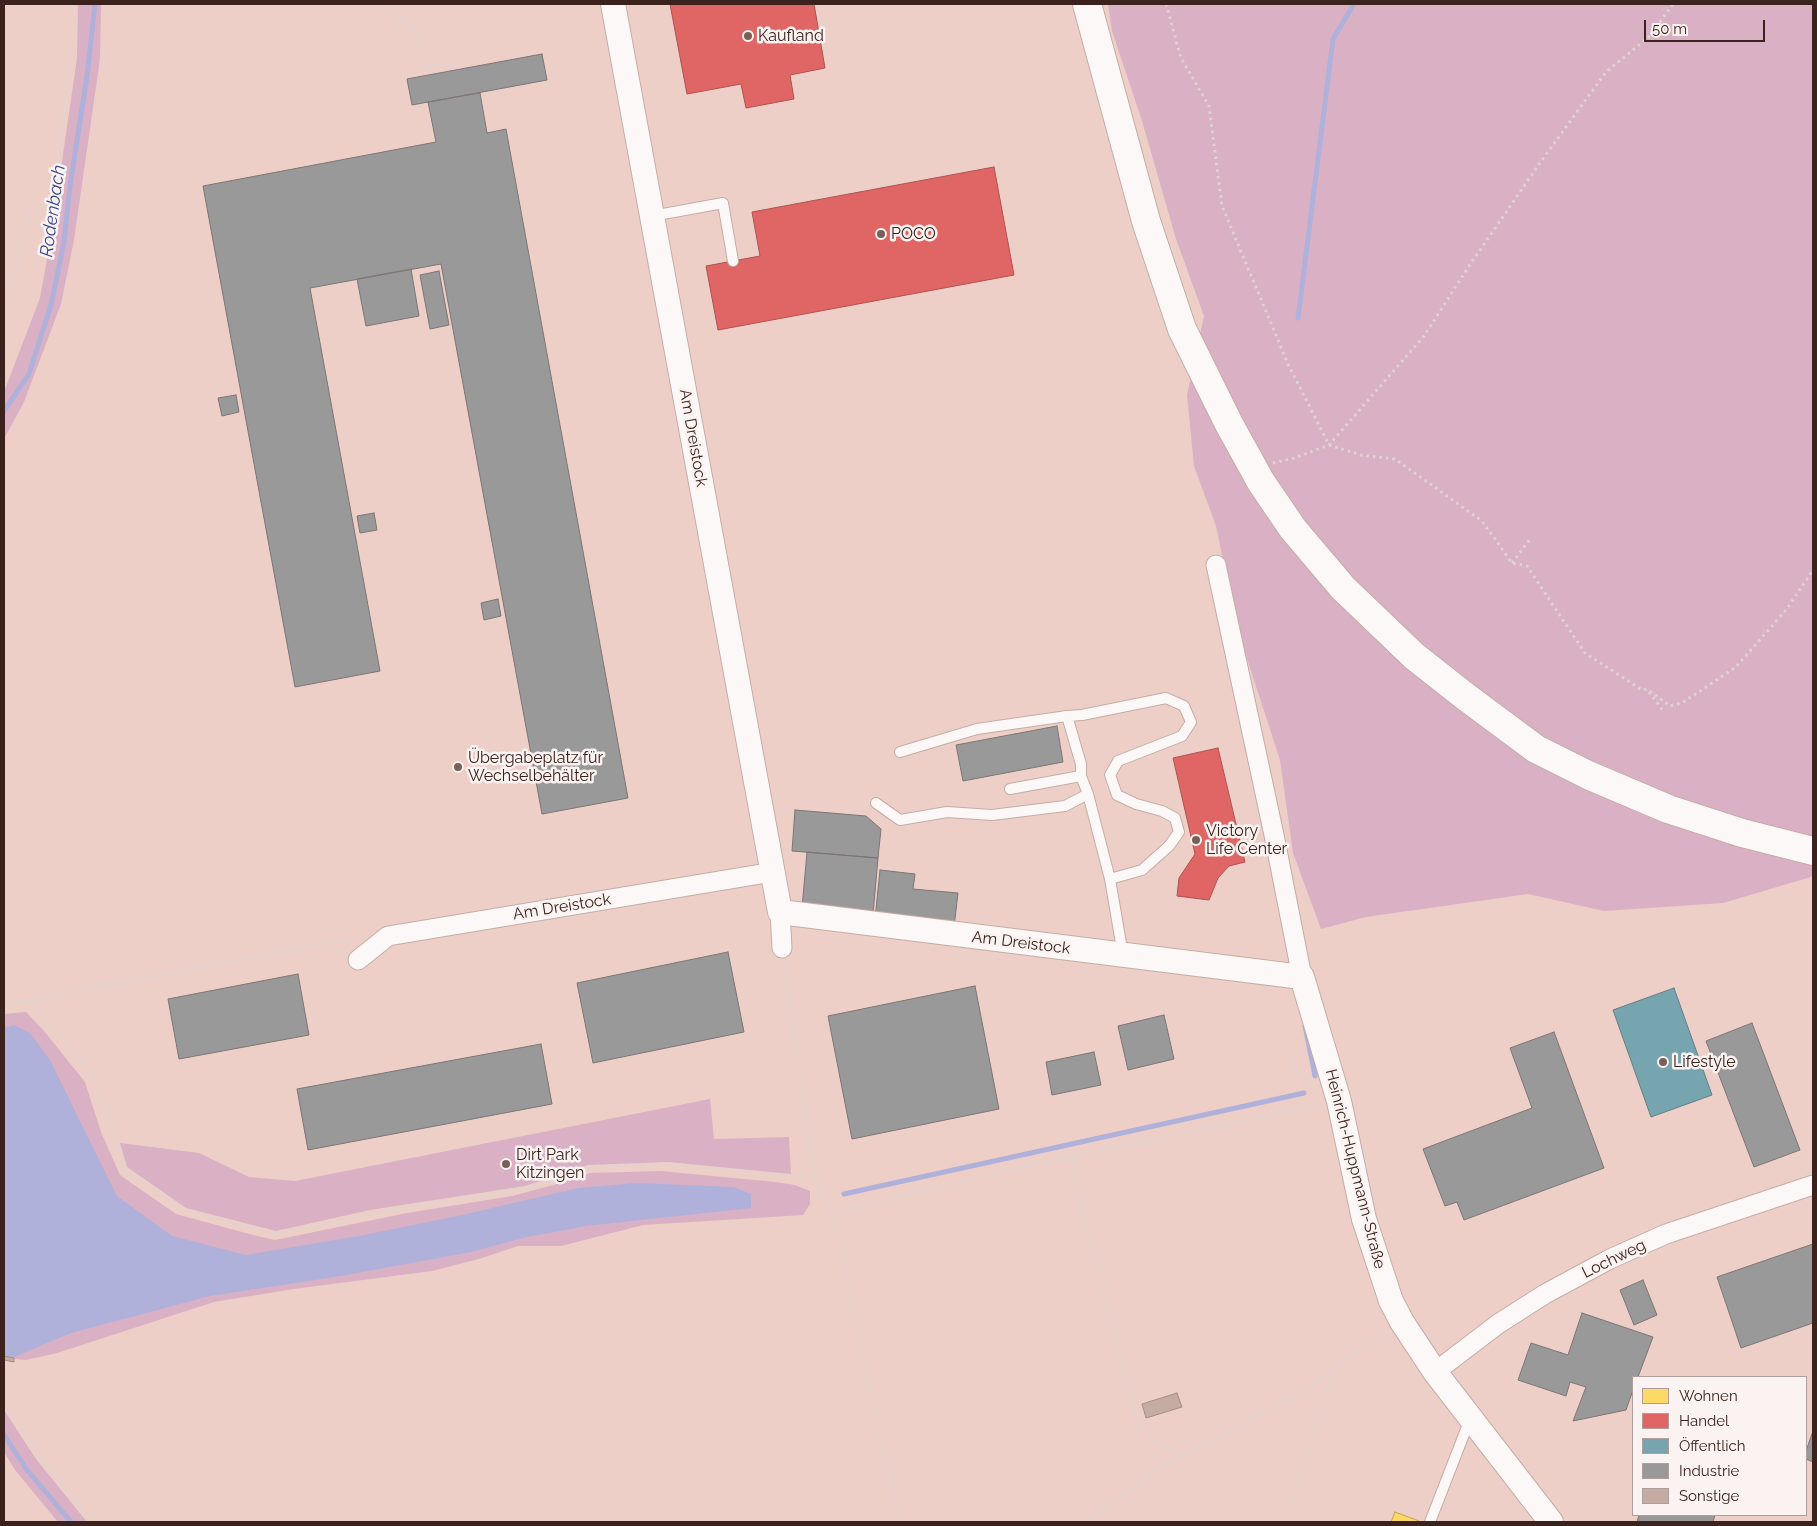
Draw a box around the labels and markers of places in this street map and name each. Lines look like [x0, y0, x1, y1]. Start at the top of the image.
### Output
place label: Kaufland [758, 26, 824, 46]
marker: Kaufland [742, 30, 754, 42]
place label: POCO [891, 224, 936, 244]
marker: POCO [875, 228, 887, 240]
place label: Übergabeplatz für Wechselbehälter [468, 748, 603, 786]
marker: Übergabeplatz für Wechselbehälter [452, 761, 464, 773]
place label: Victory Life Center [1206, 821, 1287, 859]
marker: Victory Life Center [1190, 834, 1202, 846]
place label: Lifestyle [1673, 1052, 1736, 1072]
marker: Lifestyle [1657, 1056, 1669, 1068]
place label: Dirt Park Kitzingen [516, 1145, 584, 1183]
marker: Dirt Park Kitzingen [500, 1158, 512, 1170]

